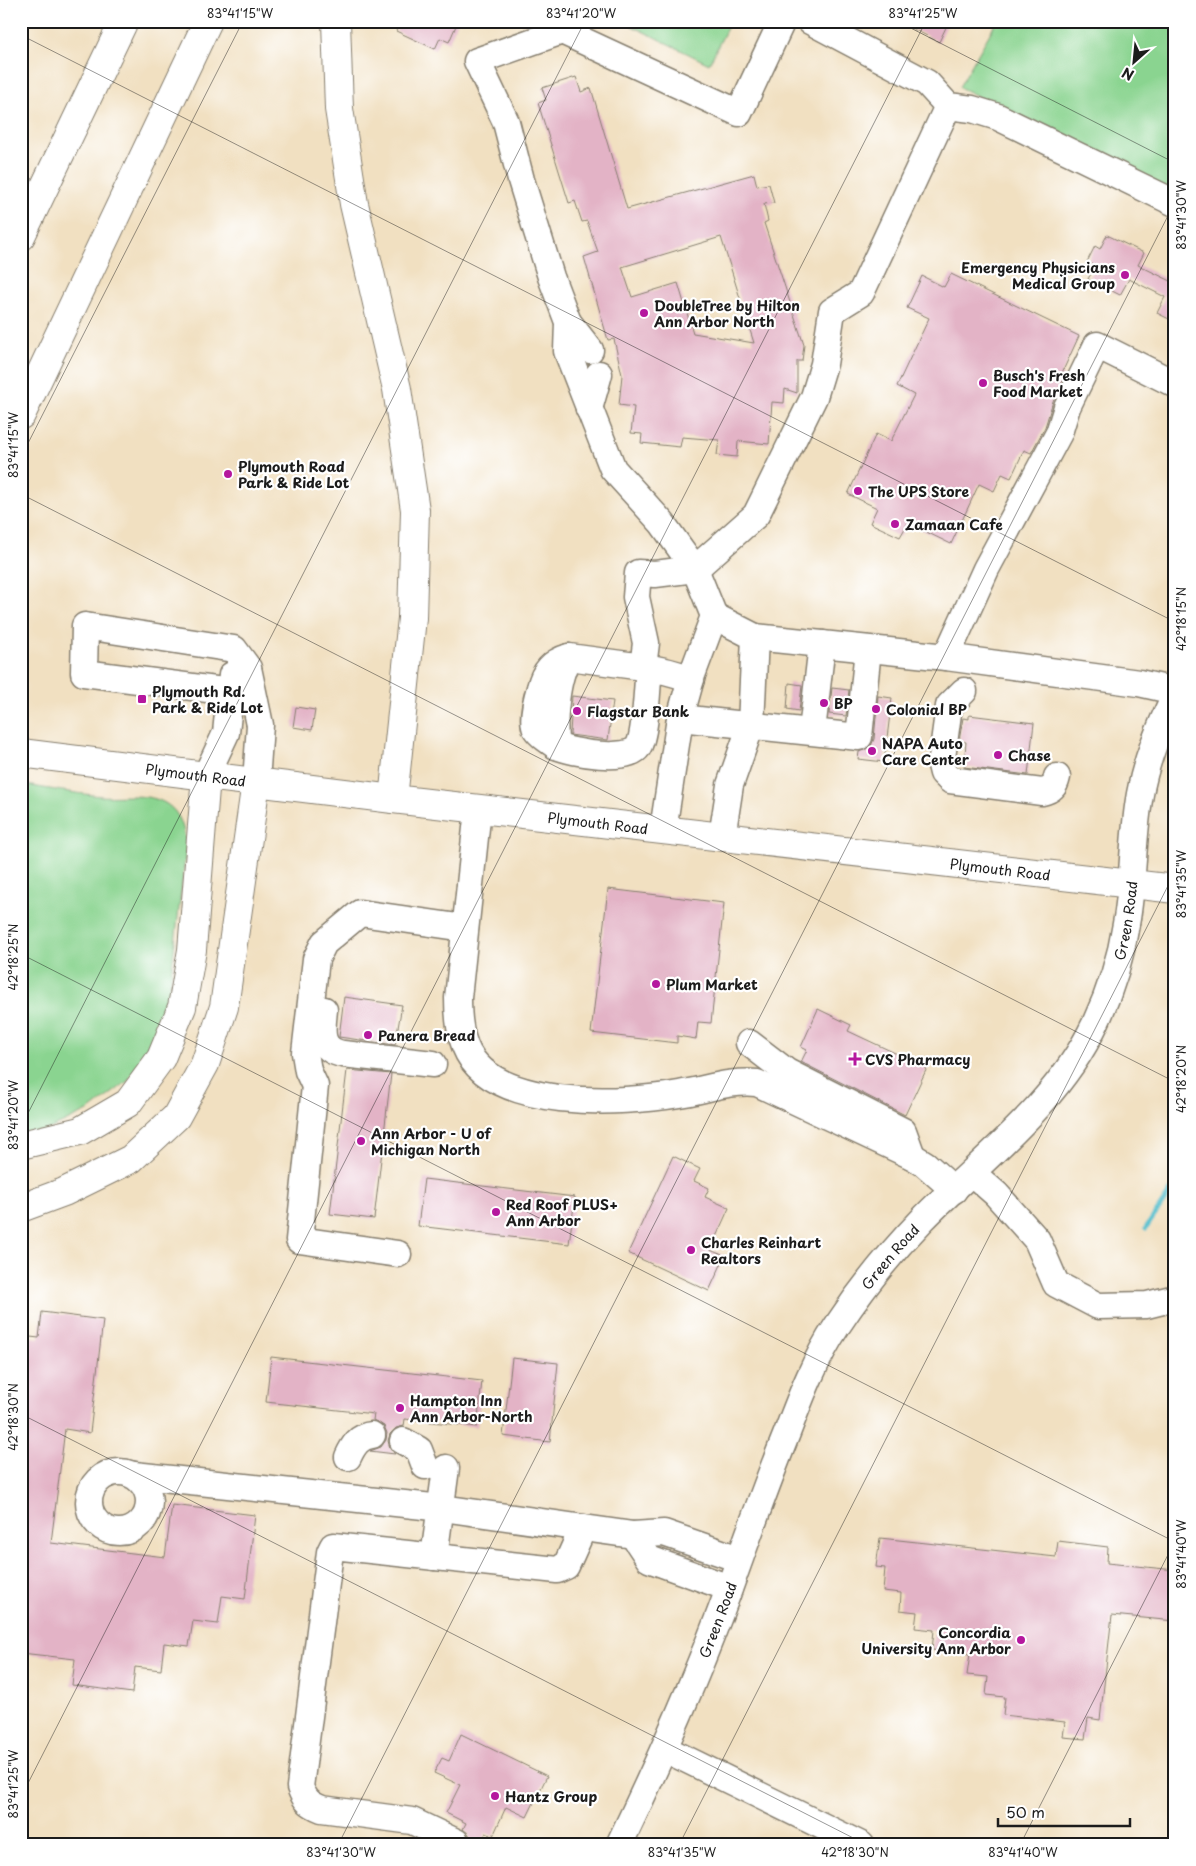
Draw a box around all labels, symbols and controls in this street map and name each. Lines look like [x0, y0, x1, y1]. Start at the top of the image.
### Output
text: 83°41'15"W [207, 4, 274, 22]
text: 83°41'20"W [546, 4, 617, 22]
text: 83°41'25"W [889, 4, 958, 22]
north arrow [1108, 38, 1158, 88]
text: N [1118, 62, 1138, 86]
text: 83°41'30"W [1172, 180, 1190, 250]
place label: Emergency Physicians Medical Group [961, 257, 1115, 294]
marker: Emergency Physicians Medical Group [1119, 269, 1131, 281]
place label: DoubleTree by Hilton Ann Arbor North [653, 295, 800, 332]
marker: DoubleTree by Hilton Ann Arbor North [638, 307, 650, 319]
place label: Busch's Fresh Food Market [993, 365, 1085, 402]
marker: Busch's Fresh Food Market [977, 377, 989, 389]
text: 83°41'15"W [4, 411, 22, 478]
place label: Plymouth Road Park & Ride Lot [238, 456, 349, 493]
marker: Plymouth Road Park & Ride Lot [222, 468, 234, 480]
place label: The UPS Store [868, 481, 970, 502]
marker: The UPS Store [852, 485, 864, 497]
place label: Zamaan Cafe [905, 514, 1003, 535]
marker: Zamaan Cafe [889, 518, 901, 530]
text: 42°18'15"N [1172, 587, 1190, 651]
place label: Plymouth Rd. Park & Ride Lot [152, 681, 263, 718]
marker: Plymouth Rd. Park & Ride Lot [136, 693, 148, 705]
place label: BP [834, 693, 853, 714]
marker: BP [818, 697, 830, 709]
place label: Colonial BP [886, 699, 967, 720]
place label: Flagstar Bank [587, 701, 690, 722]
marker: Colonial BP [870, 703, 882, 715]
marker: Flagstar Bank [571, 705, 583, 717]
place label: NAPA Auto Care Center [882, 733, 970, 770]
marker: NAPA Auto Care Center [866, 745, 878, 757]
place label: Chase [1008, 745, 1051, 766]
marker: Chase [992, 749, 1004, 761]
street label: Plymouth Road [144, 758, 247, 791]
street label: Plymouth Road [546, 806, 649, 839]
text: 83°41'35"W [1172, 849, 1190, 918]
street label: Plymouth Road [949, 853, 1052, 885]
street label: Green Road [1108, 880, 1142, 962]
text: 42°18'25"N [4, 924, 22, 991]
place label: Plum Market [666, 974, 758, 995]
marker: Plum Market [650, 978, 662, 990]
place label: Panera Bread [378, 1025, 476, 1046]
marker: Panera Bread [362, 1029, 374, 1041]
text: 42°18'20"N [1172, 1045, 1190, 1113]
place label: CVS Pharmacy [865, 1049, 970, 1070]
marker: CVS Pharmacy [849, 1053, 861, 1065]
text: 83°41'20"W [4, 1079, 22, 1150]
place label: Ann Arbor - U of Michigan North [370, 1123, 492, 1160]
marker: Ann Arbor - U of Michigan North [355, 1135, 367, 1147]
place label: Red Roof PLUS+ Ann Arbor [505, 1194, 618, 1231]
marker: Red Roof PLUS+ Ann Arbor [490, 1206, 502, 1218]
street label: Green Road [856, 1219, 924, 1294]
place label: Charles Reinhart Realtors [701, 1232, 821, 1269]
marker: Charles Reinhart Realtors [685, 1244, 697, 1256]
text: 42°18'30"N [4, 1383, 22, 1451]
place label: Hampton Inn Ann Arbor-North [409, 1390, 533, 1427]
marker: Hampton Inn Ann Arbor-North [394, 1402, 406, 1414]
text: 83°41'40"W [1172, 1519, 1190, 1589]
street label: Green Road [693, 1579, 741, 1661]
place label: Concordia University Ann Arbor [861, 1622, 1011, 1659]
marker: Concordia University Ann Arbor [1015, 1634, 1027, 1646]
text: 83°41'25"W [4, 1749, 22, 1818]
place label: Hantz Group [505, 1786, 597, 1807]
marker: Hantz Group [489, 1790, 501, 1802]
scale bar [998, 1796, 1131, 1828]
text: 50 m [1006, 1800, 1045, 1823]
text: 83°41'30"W [306, 1843, 376, 1861]
text: 83°41'35"W [648, 1843, 717, 1861]
text: 42°18'30"N [821, 1843, 889, 1861]
text: 83°41'40"W [988, 1843, 1058, 1861]

